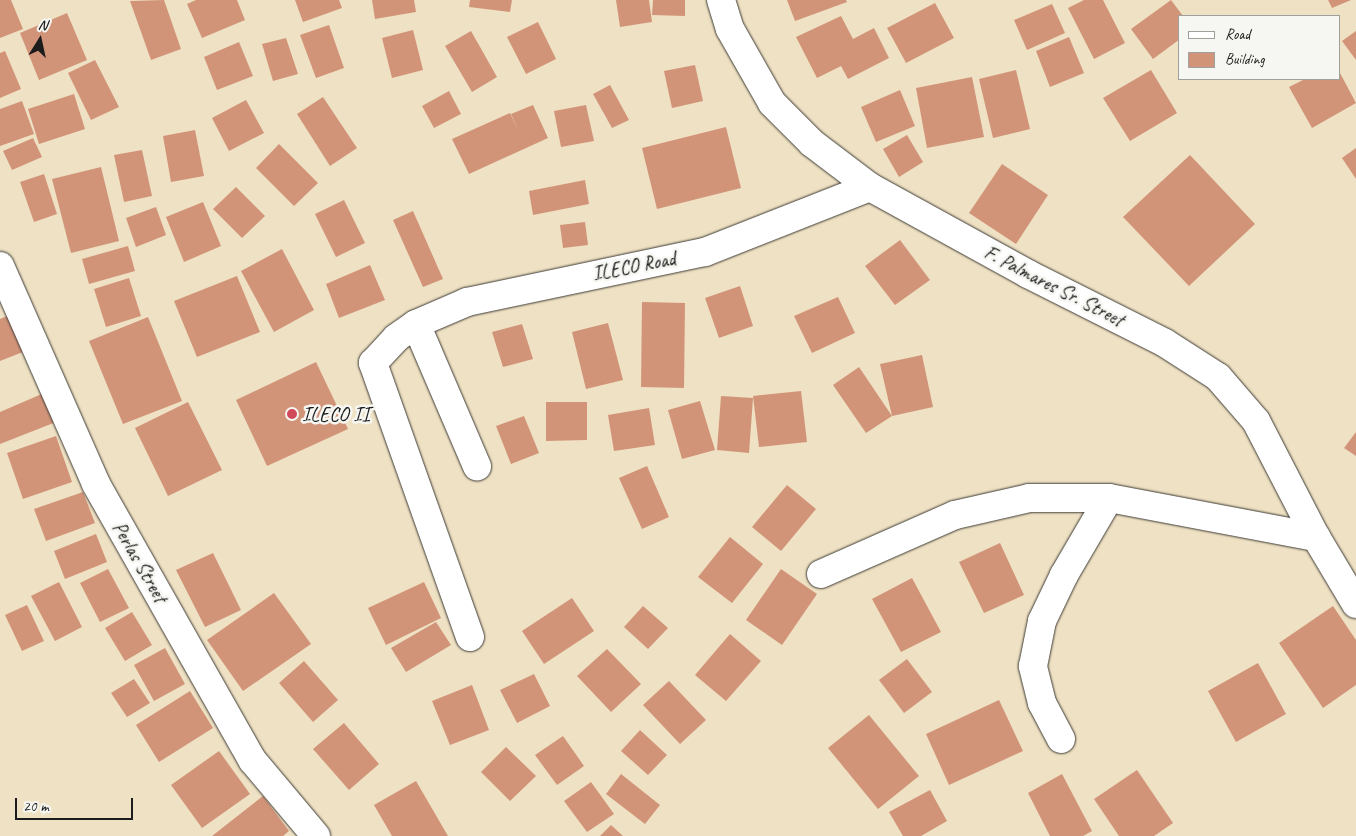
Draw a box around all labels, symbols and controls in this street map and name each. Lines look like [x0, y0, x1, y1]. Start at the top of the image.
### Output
north arrow [15, 15, 65, 65]
legend [1178, 15, 1341, 80]
text: N [37, 16, 48, 34]
text: Road [1225, 25, 1250, 44]
text: Building [1225, 50, 1264, 69]
street label: F. Palmares Sr. Street [980, 241, 1128, 331]
street label: ILECO Road [590, 246, 678, 286]
place label: ILECO II [302, 402, 370, 426]
marker: ILECO II [286, 408, 298, 420]
street label: Perlas Street [107, 517, 173, 607]
scale bar [18, 788, 135, 820]
text: 20 m [23, 797, 49, 816]

